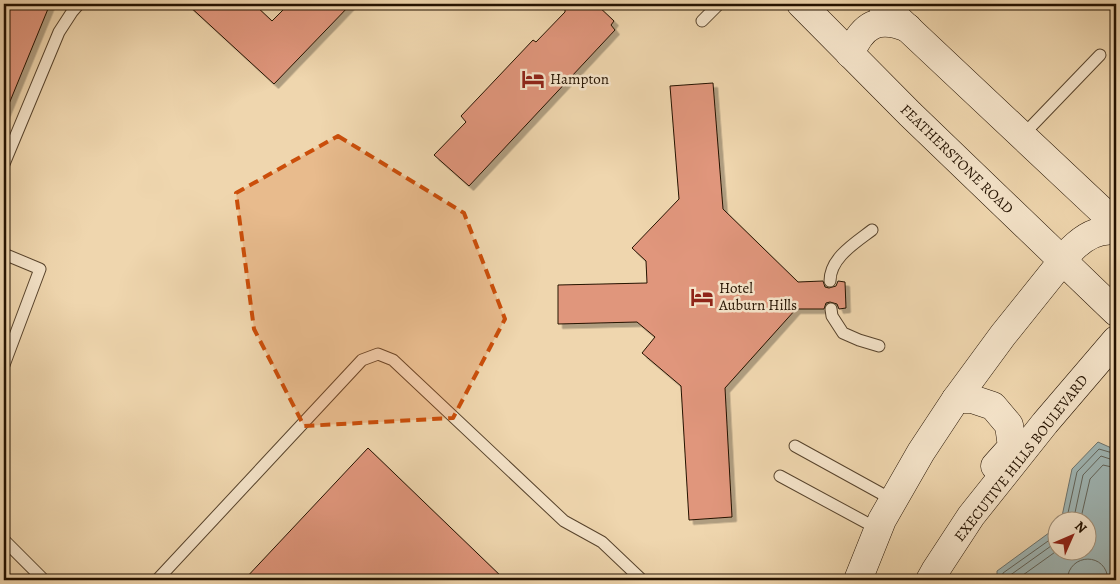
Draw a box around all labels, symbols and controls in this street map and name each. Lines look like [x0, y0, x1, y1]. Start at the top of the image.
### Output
hotel icon: Hampton [520, 66, 546, 92]
place label: Hampton [550, 69, 609, 89]
street label: FEATHERSTONE ROAD [896, 100, 1018, 218]
place label: Hotel Auburn Hills [718, 278, 797, 315]
hotel icon: Hotel Auburn Hills [689, 284, 715, 310]
street label: EXECUTIVE HILLS BOULEVARD [949, 370, 1093, 546]
north arrow [1048, 512, 1098, 562]
text: N [1071, 517, 1091, 537]

